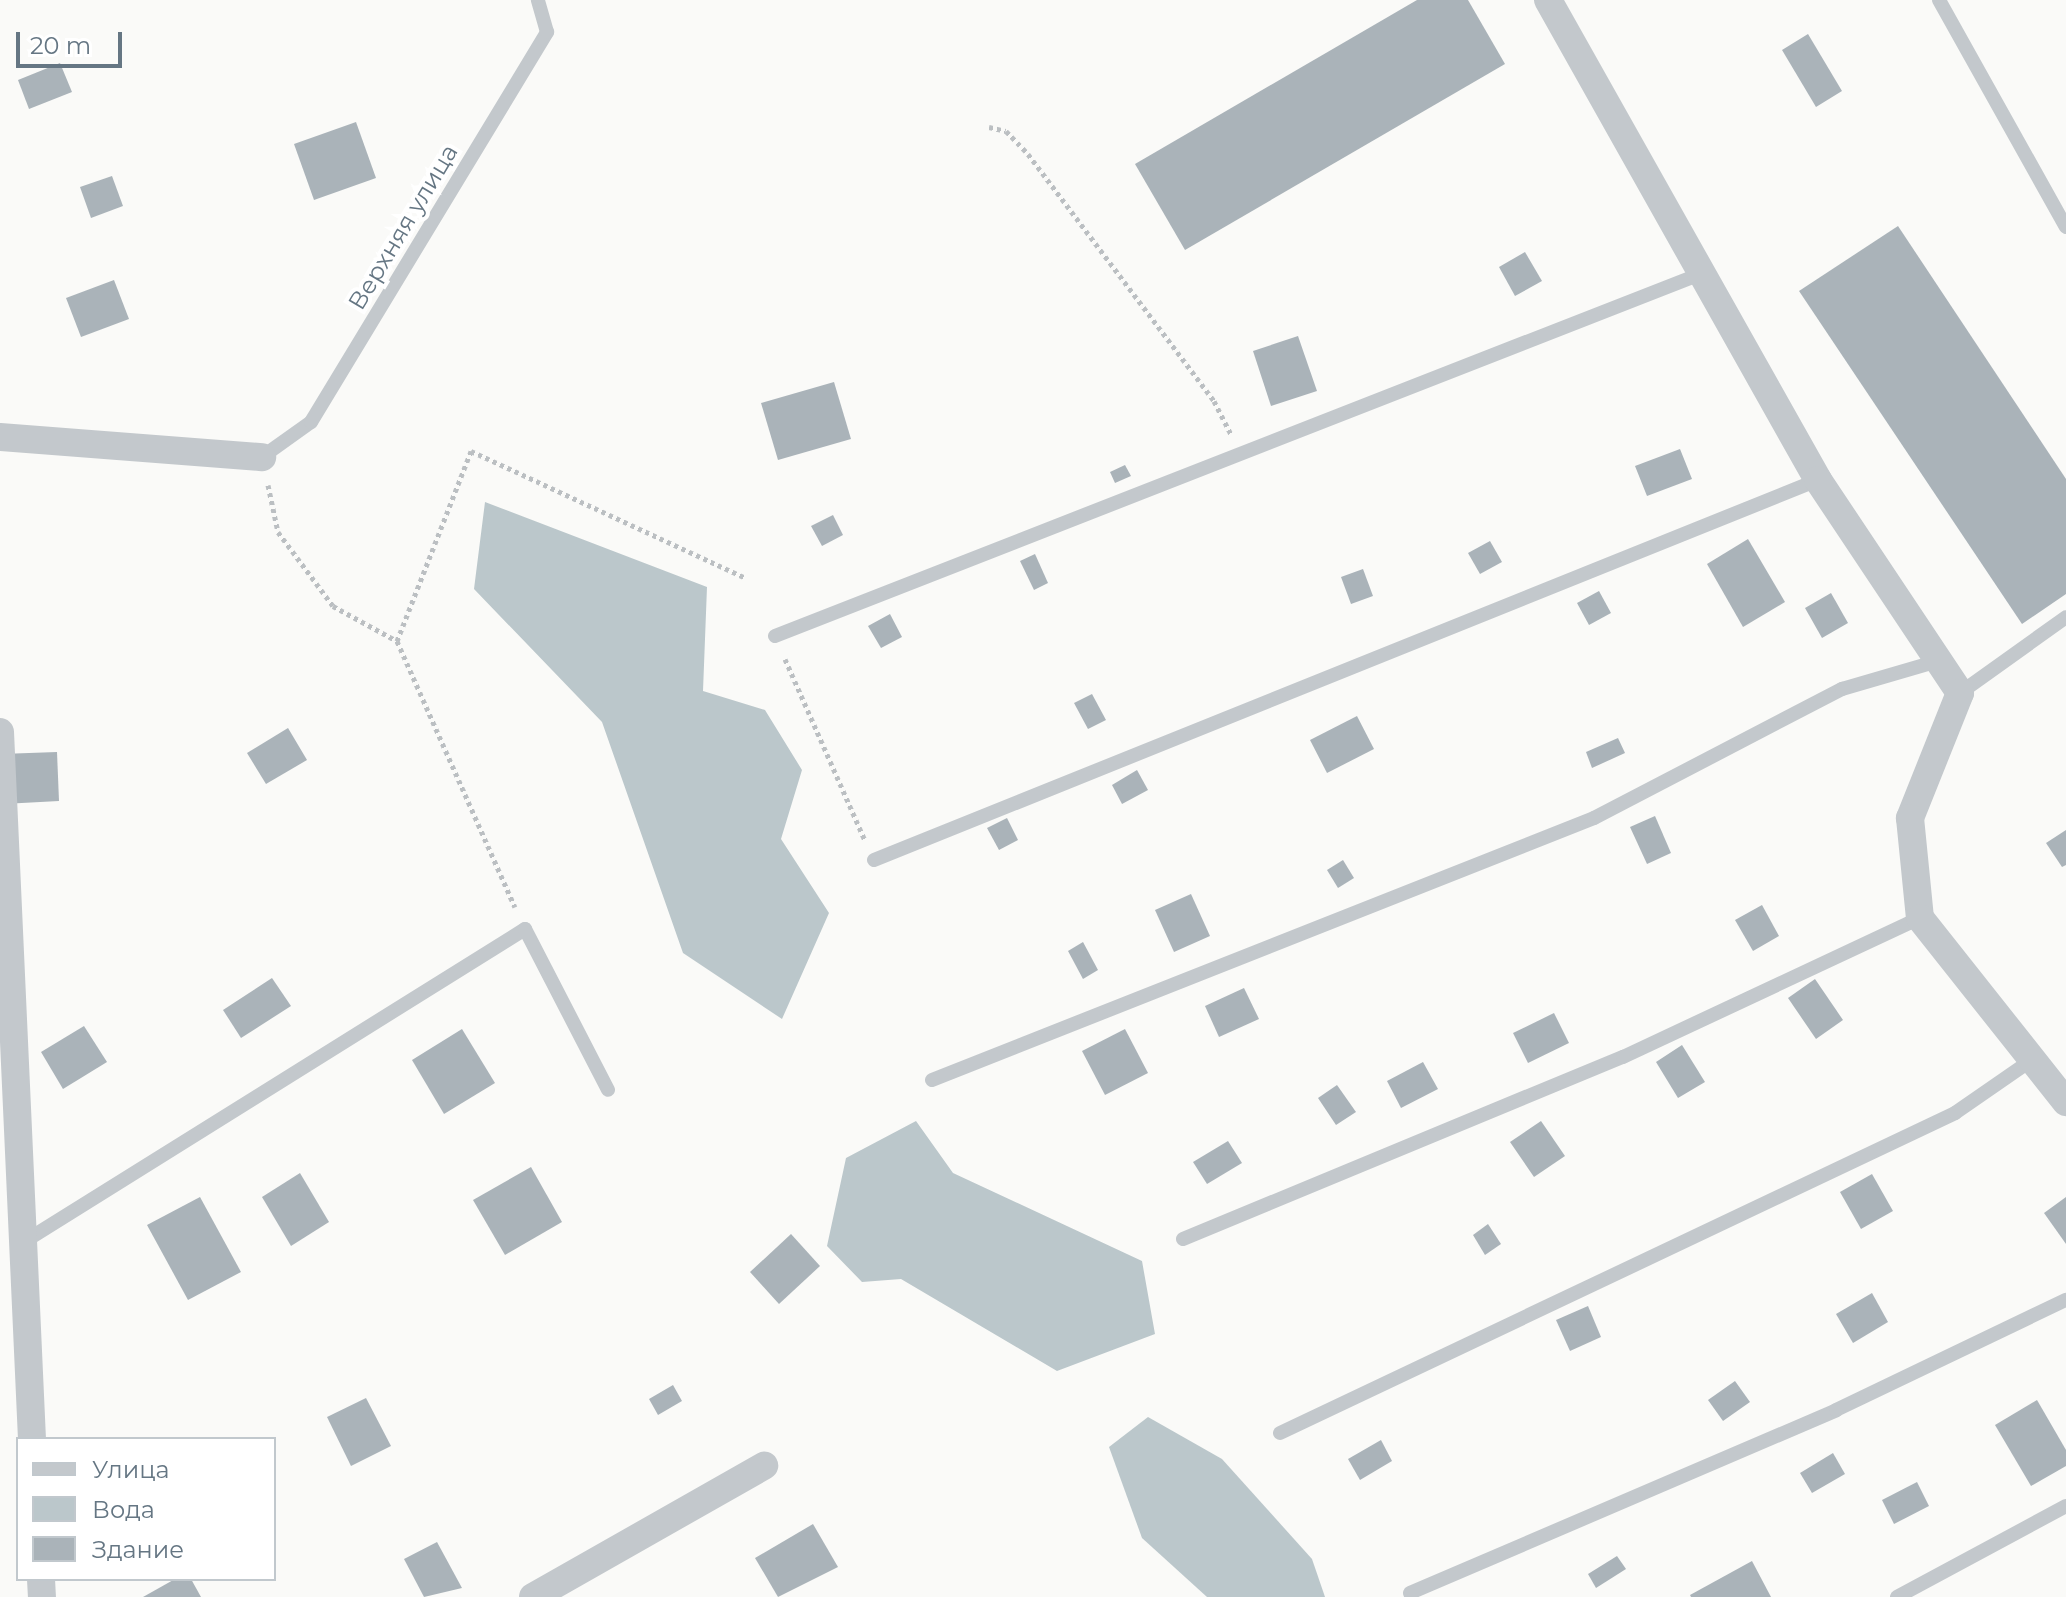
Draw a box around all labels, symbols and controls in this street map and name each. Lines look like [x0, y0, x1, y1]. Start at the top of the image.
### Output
scale bar [20, 16, 126, 66]
text: 20 m [30, 31, 91, 60]
street label: Верхняя улица [342, 139, 464, 315]
legend [16, 1437, 276, 1581]
text: Улица [92, 1455, 170, 1484]
text: Вода [92, 1495, 155, 1524]
text: Здание [92, 1535, 184, 1564]

